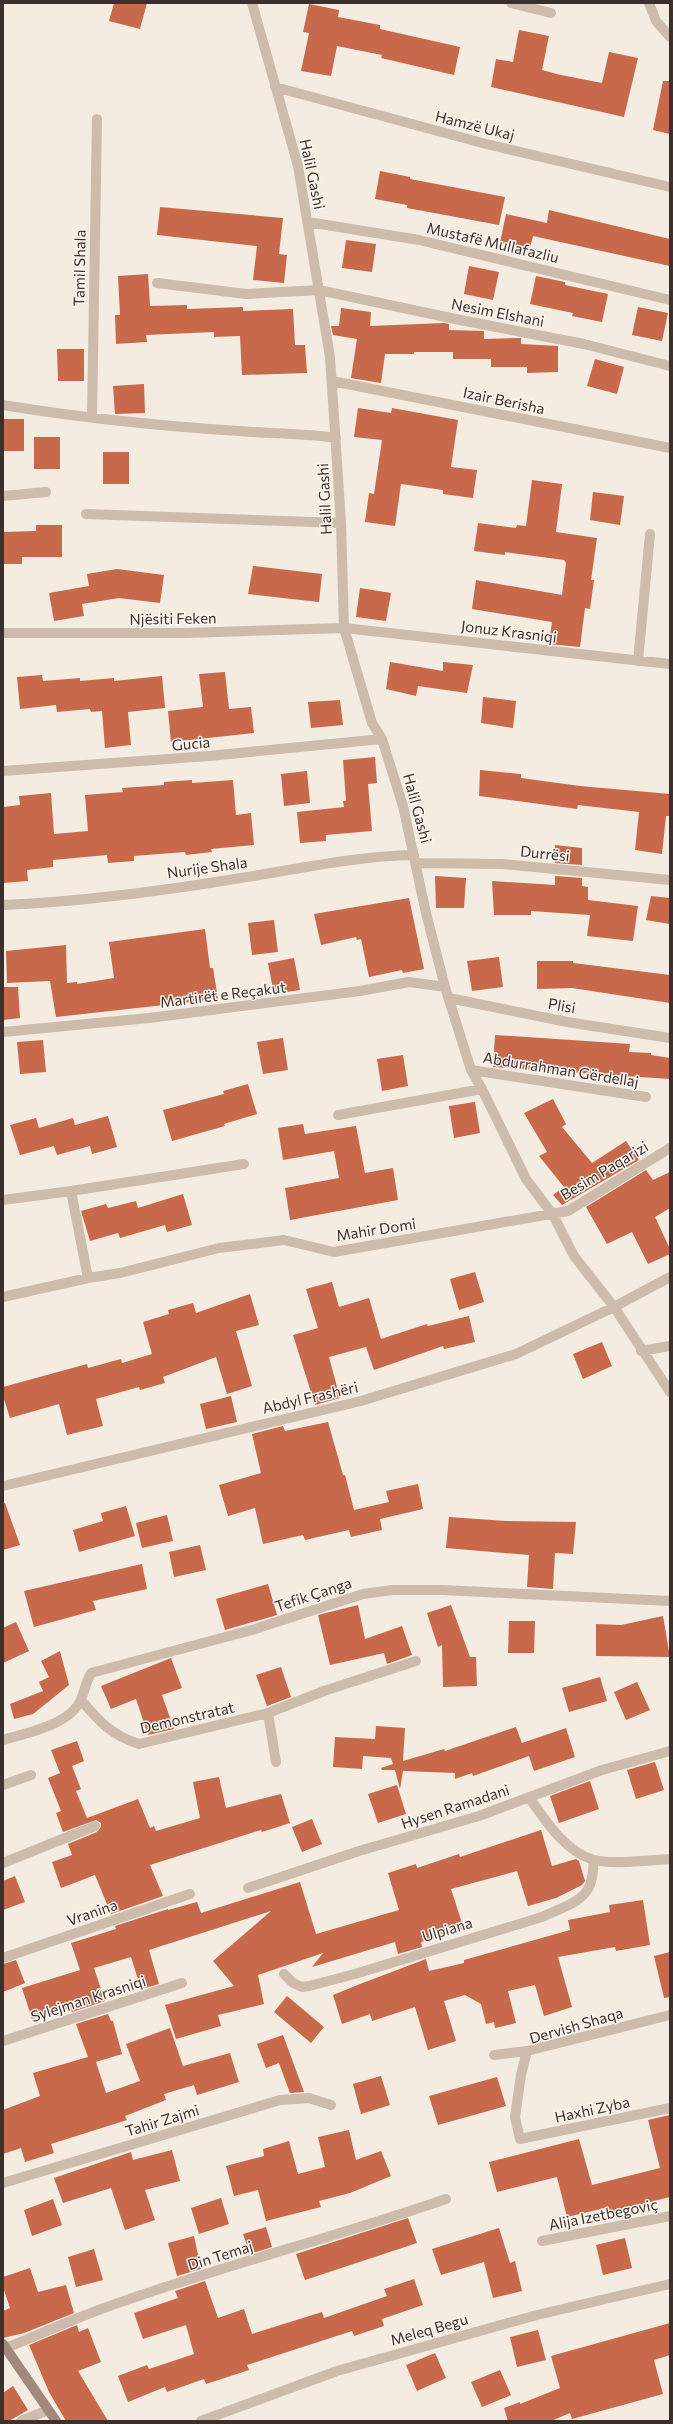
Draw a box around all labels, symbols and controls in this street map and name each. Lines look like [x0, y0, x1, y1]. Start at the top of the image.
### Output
street label: Hamzë Ukaj [433, 106, 517, 144]
street label: Halil Gashi [297, 137, 329, 211]
street label: Mustafë Mullafazliu [425, 218, 561, 266]
street label: Tamil Shala [69, 230, 89, 306]
street label: Nesim Elshani [450, 294, 546, 330]
street label: Izair Berisha [462, 383, 546, 417]
street label: Halil Gashi [313, 463, 335, 535]
street label: Njësiti Feken [129, 608, 217, 628]
street label: Jonuz Krasniqi [460, 616, 558, 646]
street label: Gucia [171, 732, 211, 754]
street label: Halil Gashi [400, 771, 436, 845]
street label: Durrësi [519, 841, 571, 865]
street label: Nurije Shala [166, 852, 248, 882]
street label: Martirët e Reçakut [159, 977, 287, 1011]
street label: Plisi [547, 994, 577, 1016]
street label: Abdurrahman Gërdellaj [482, 1048, 640, 1090]
street label: Besim Paqarizi [557, 1137, 651, 1203]
street label: Mahir Domi [335, 1214, 417, 1244]
street label: Abdyl Frashëri [260, 1377, 360, 1417]
street label: Tefik Çanga [272, 1573, 354, 1615]
street label: Demonstratat [138, 1697, 236, 1737]
street label: Hysen Ramadani [399, 1780, 511, 1832]
street label: Vranina [64, 1895, 120, 1929]
street label: Ulpiana [420, 1913, 474, 1945]
street label: Sylejman Krasniqi [28, 1971, 148, 2025]
street label: Dervish Shaqa [527, 2003, 625, 2047]
street label: Haxhi Zyba [553, 2092, 631, 2126]
street label: Tahir Zajmi [123, 2100, 201, 2140]
street label: Alija Izetbegoviç [547, 2195, 659, 2233]
street label: Din Temaj [185, 2237, 255, 2273]
street label: Meleq Begu [388, 2309, 470, 2349]

